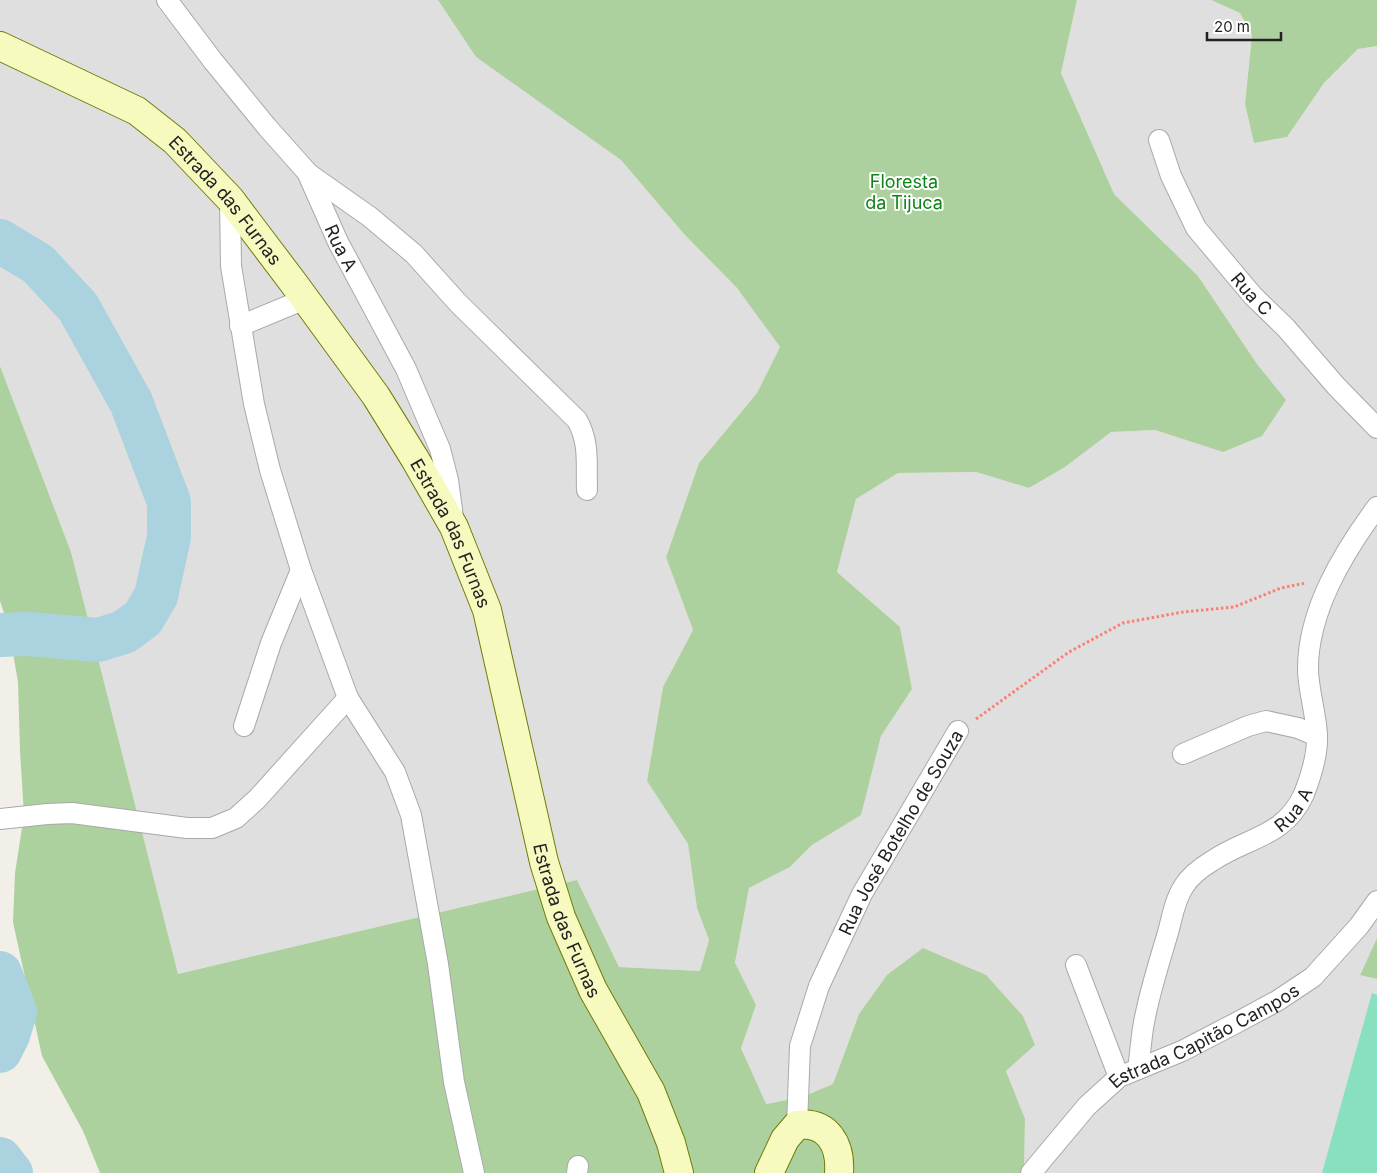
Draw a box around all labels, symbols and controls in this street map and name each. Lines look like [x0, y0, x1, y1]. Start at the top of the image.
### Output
scale bar [1207, 10, 1281, 42]
text: 20 m [1214, 17, 1250, 36]
street label: Estrada das Furnas [165, 131, 286, 269]
park label: Floresta da Tijuca [865, 171, 943, 213]
street label: Rua A [321, 221, 362, 275]
street label: Rua C [1227, 268, 1277, 319]
street label: Estrada das Furnas [406, 455, 495, 611]
street label: Rua José Botelho de Souza [834, 726, 967, 938]
street label: Rua A [1270, 784, 1316, 836]
street label: Estrada das Furnas [530, 841, 606, 1001]
street label: Estrada Capitão Campos [1104, 979, 1303, 1092]

